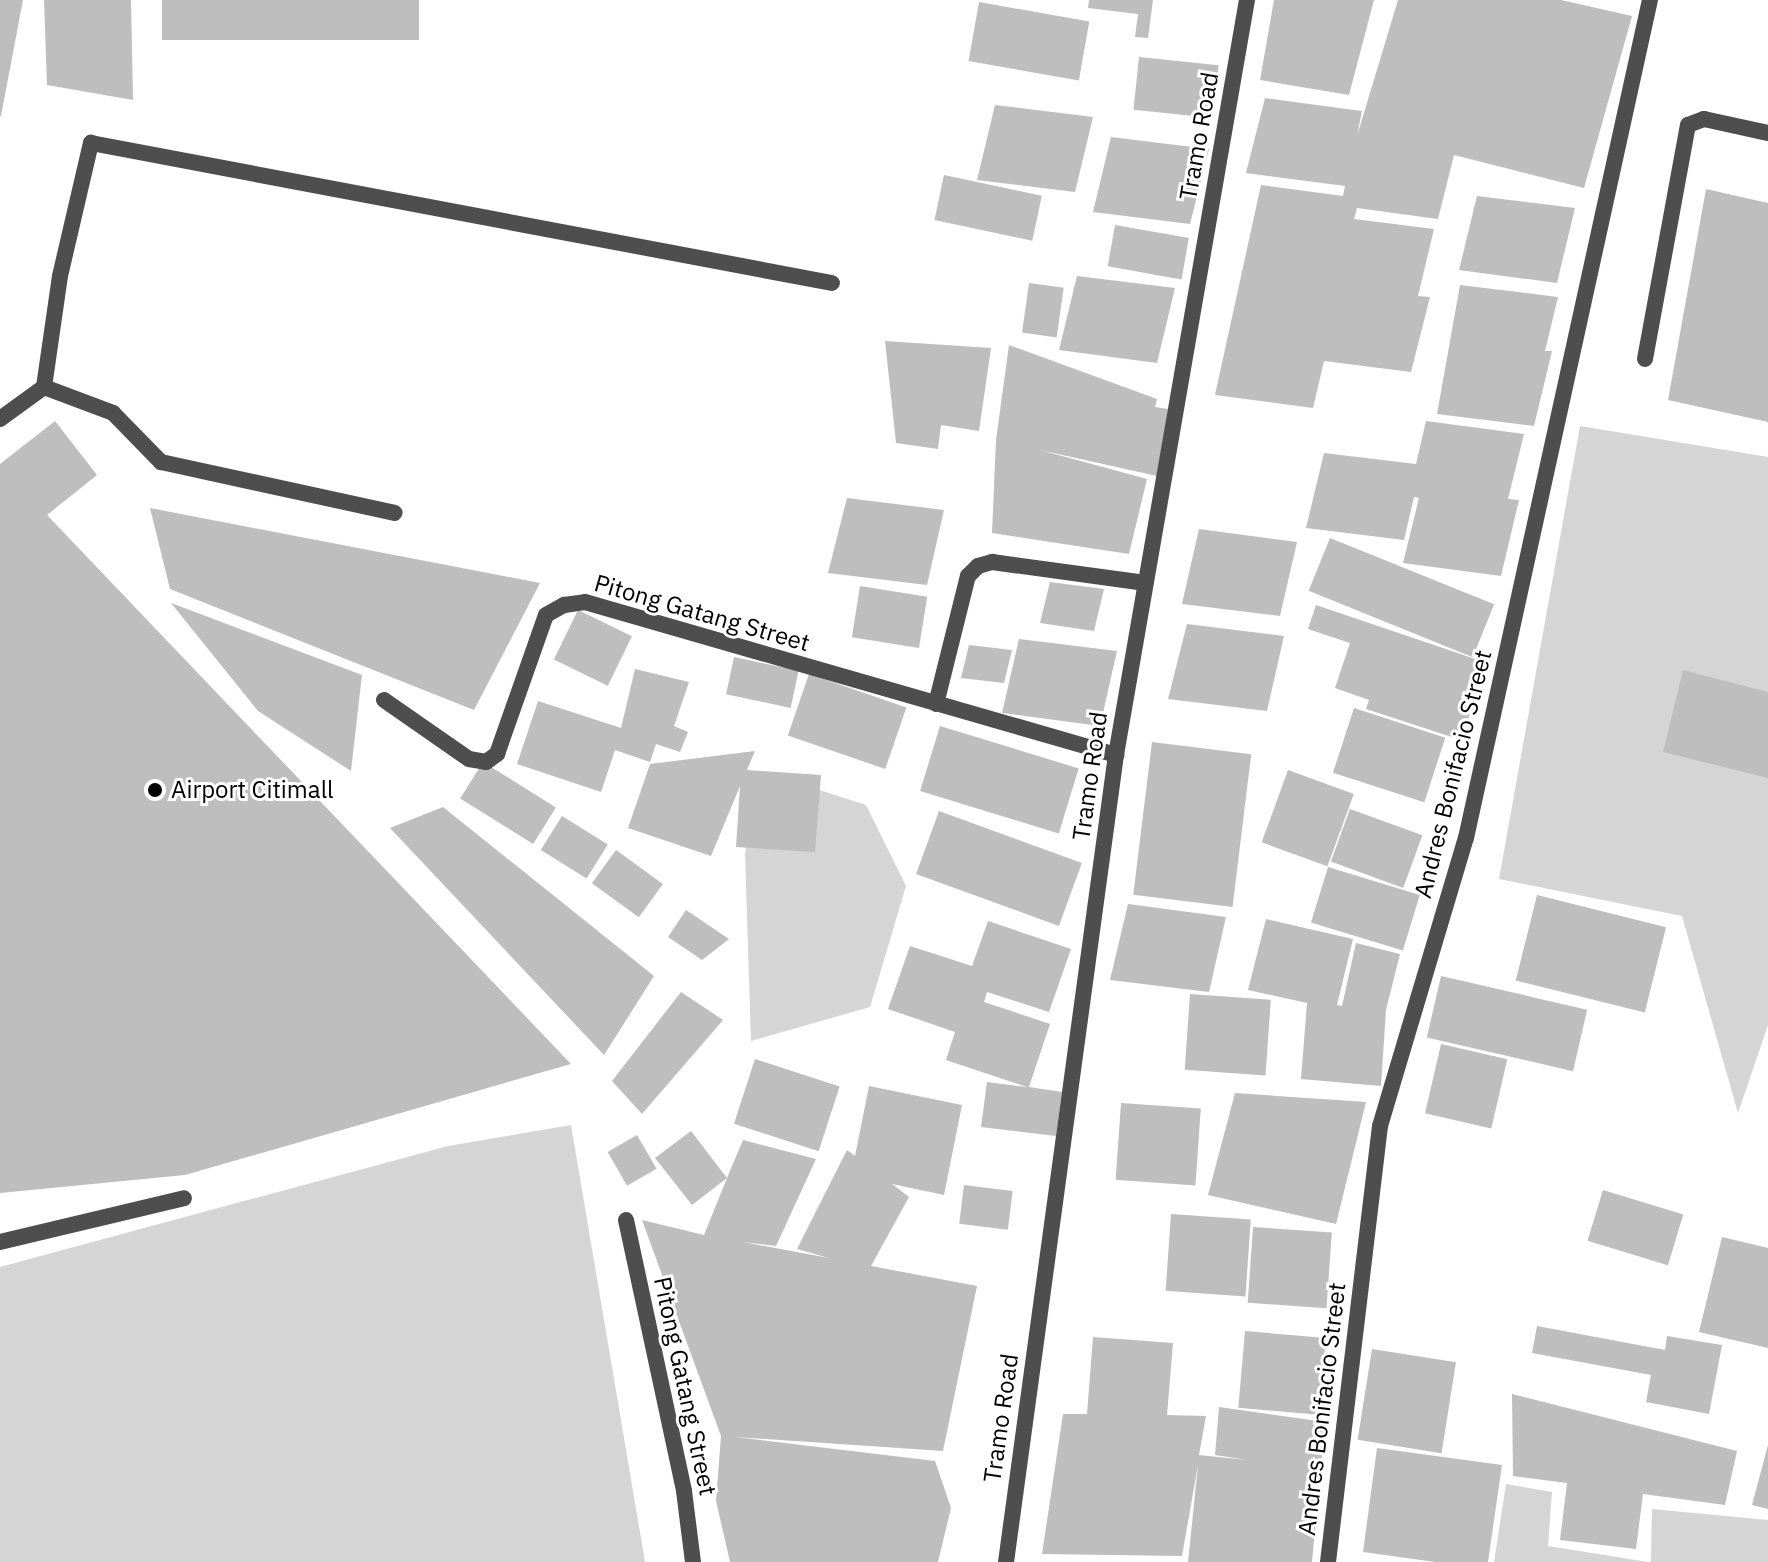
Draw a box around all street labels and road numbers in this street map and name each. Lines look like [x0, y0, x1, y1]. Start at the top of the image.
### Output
street label: Tramo Road [1174, 70, 1224, 202]
street label: Pitong Gatang Street [591, 568, 813, 658]
street label: Andres Bonifacio Street [1408, 647, 1498, 901]
street label: Tramo Road [1067, 710, 1113, 842]
street label: Pitong Gatang Street [648, 1274, 722, 1498]
street label: Andres Bonifacio Street [1292, 1281, 1352, 1537]
street label: Tramo Road [978, 1352, 1024, 1484]

